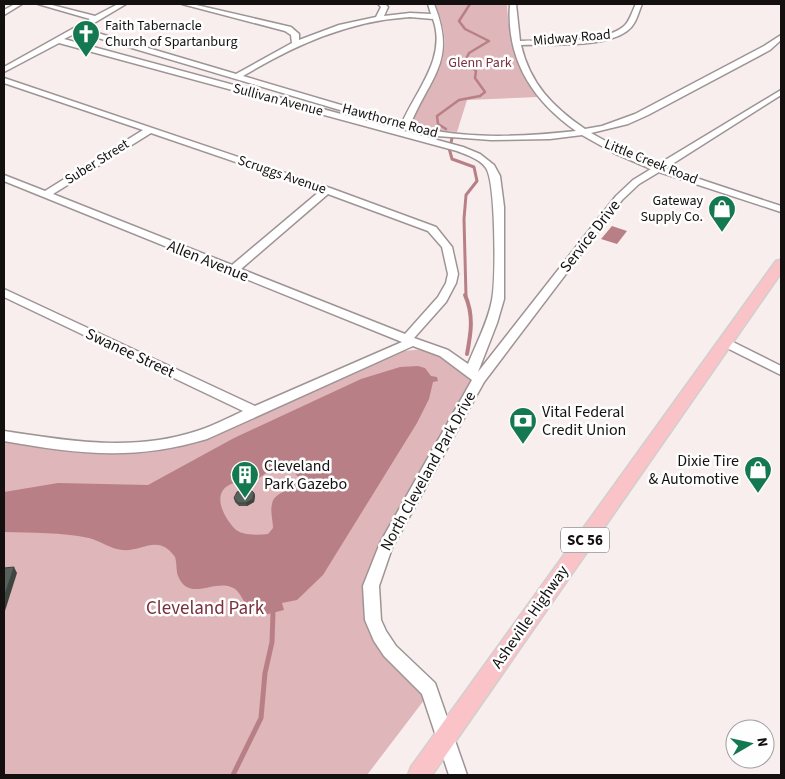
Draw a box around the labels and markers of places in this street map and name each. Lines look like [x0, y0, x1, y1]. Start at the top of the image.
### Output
place label: Faith Tabernacle Church of Spartanburg [105, 16, 237, 52]
church icon: Faith Tabernacle Church of Spartanburg [71, 19, 101, 58]
place label: Gateway Supply Co. [641, 191, 703, 227]
shop icon: Gateway Supply Co. [707, 194, 737, 233]
place label: Vital Federal Credit Union [542, 401, 626, 441]
bank icon: Vital Federal Credit Union [508, 406, 538, 445]
place label: Dixie Tire & Automotive [649, 450, 739, 490]
place label: Cleveland Park Gazebo [264, 455, 347, 495]
shop icon: Dixie Tire & Automotive [743, 455, 773, 494]
building icon: Cleveland Park Gazebo [230, 460, 260, 499]

